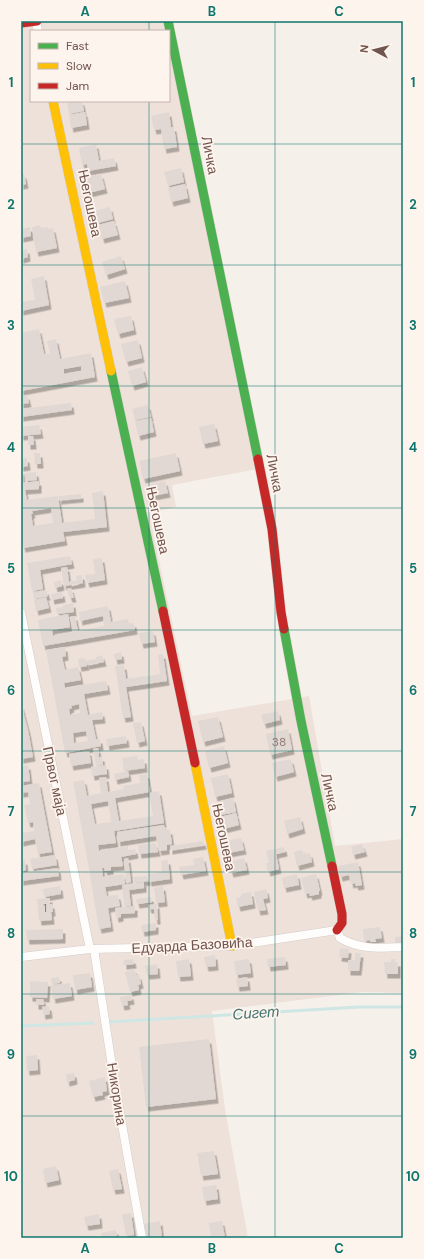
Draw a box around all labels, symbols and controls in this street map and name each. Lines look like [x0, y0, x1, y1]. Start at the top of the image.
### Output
text: A [80, 3, 90, 20]
text: B [208, 3, 216, 20]
text: C [334, 3, 344, 20]
legend [30, 30, 170, 102]
north arrow [354, 30, 394, 70]
text: Fast [66, 38, 89, 54]
text: N [357, 44, 372, 54]
text: Slow [66, 58, 92, 74]
text: 1 [9, 74, 13, 91]
text: 1 [411, 74, 415, 91]
text: Jam [66, 78, 89, 94]
street label: Личка [197, 134, 223, 176]
street label: Његошева [74, 168, 106, 239]
text: 2 [7, 196, 15, 213]
text: 2 [409, 196, 417, 213]
text: 3 [7, 317, 15, 334]
text: 3 [409, 317, 417, 334]
text: 4 [7, 439, 15, 456]
text: 4 [409, 439, 417, 456]
street label: Личка [262, 452, 288, 494]
street label: Његошева [142, 485, 174, 556]
text: 5 [7, 560, 15, 577]
text: 5 [409, 560, 417, 577]
text: 6 [7, 682, 15, 699]
text: 6 [409, 682, 417, 699]
house number: 38 [272, 734, 286, 750]
street label: Првог маја [39, 745, 71, 817]
street label: Личка [317, 771, 343, 813]
street label: Његошева [208, 802, 240, 873]
text: 7 [8, 803, 15, 820]
text: 7 [410, 803, 417, 820]
house number: 1 [43, 900, 47, 916]
text: 8 [7, 925, 15, 942]
text: 8 [409, 925, 417, 942]
street label: Едуарда Базовића [131, 933, 253, 957]
water label: Сигет [232, 1001, 280, 1025]
text: 9 [7, 1046, 15, 1063]
text: 9 [409, 1046, 417, 1063]
street label: Никорина [103, 1061, 131, 1127]
text: 10 [4, 1168, 18, 1185]
text: 10 [406, 1168, 420, 1185]
text: A [80, 1240, 90, 1257]
text: B [208, 1240, 216, 1257]
text: C [334, 1240, 344, 1257]

